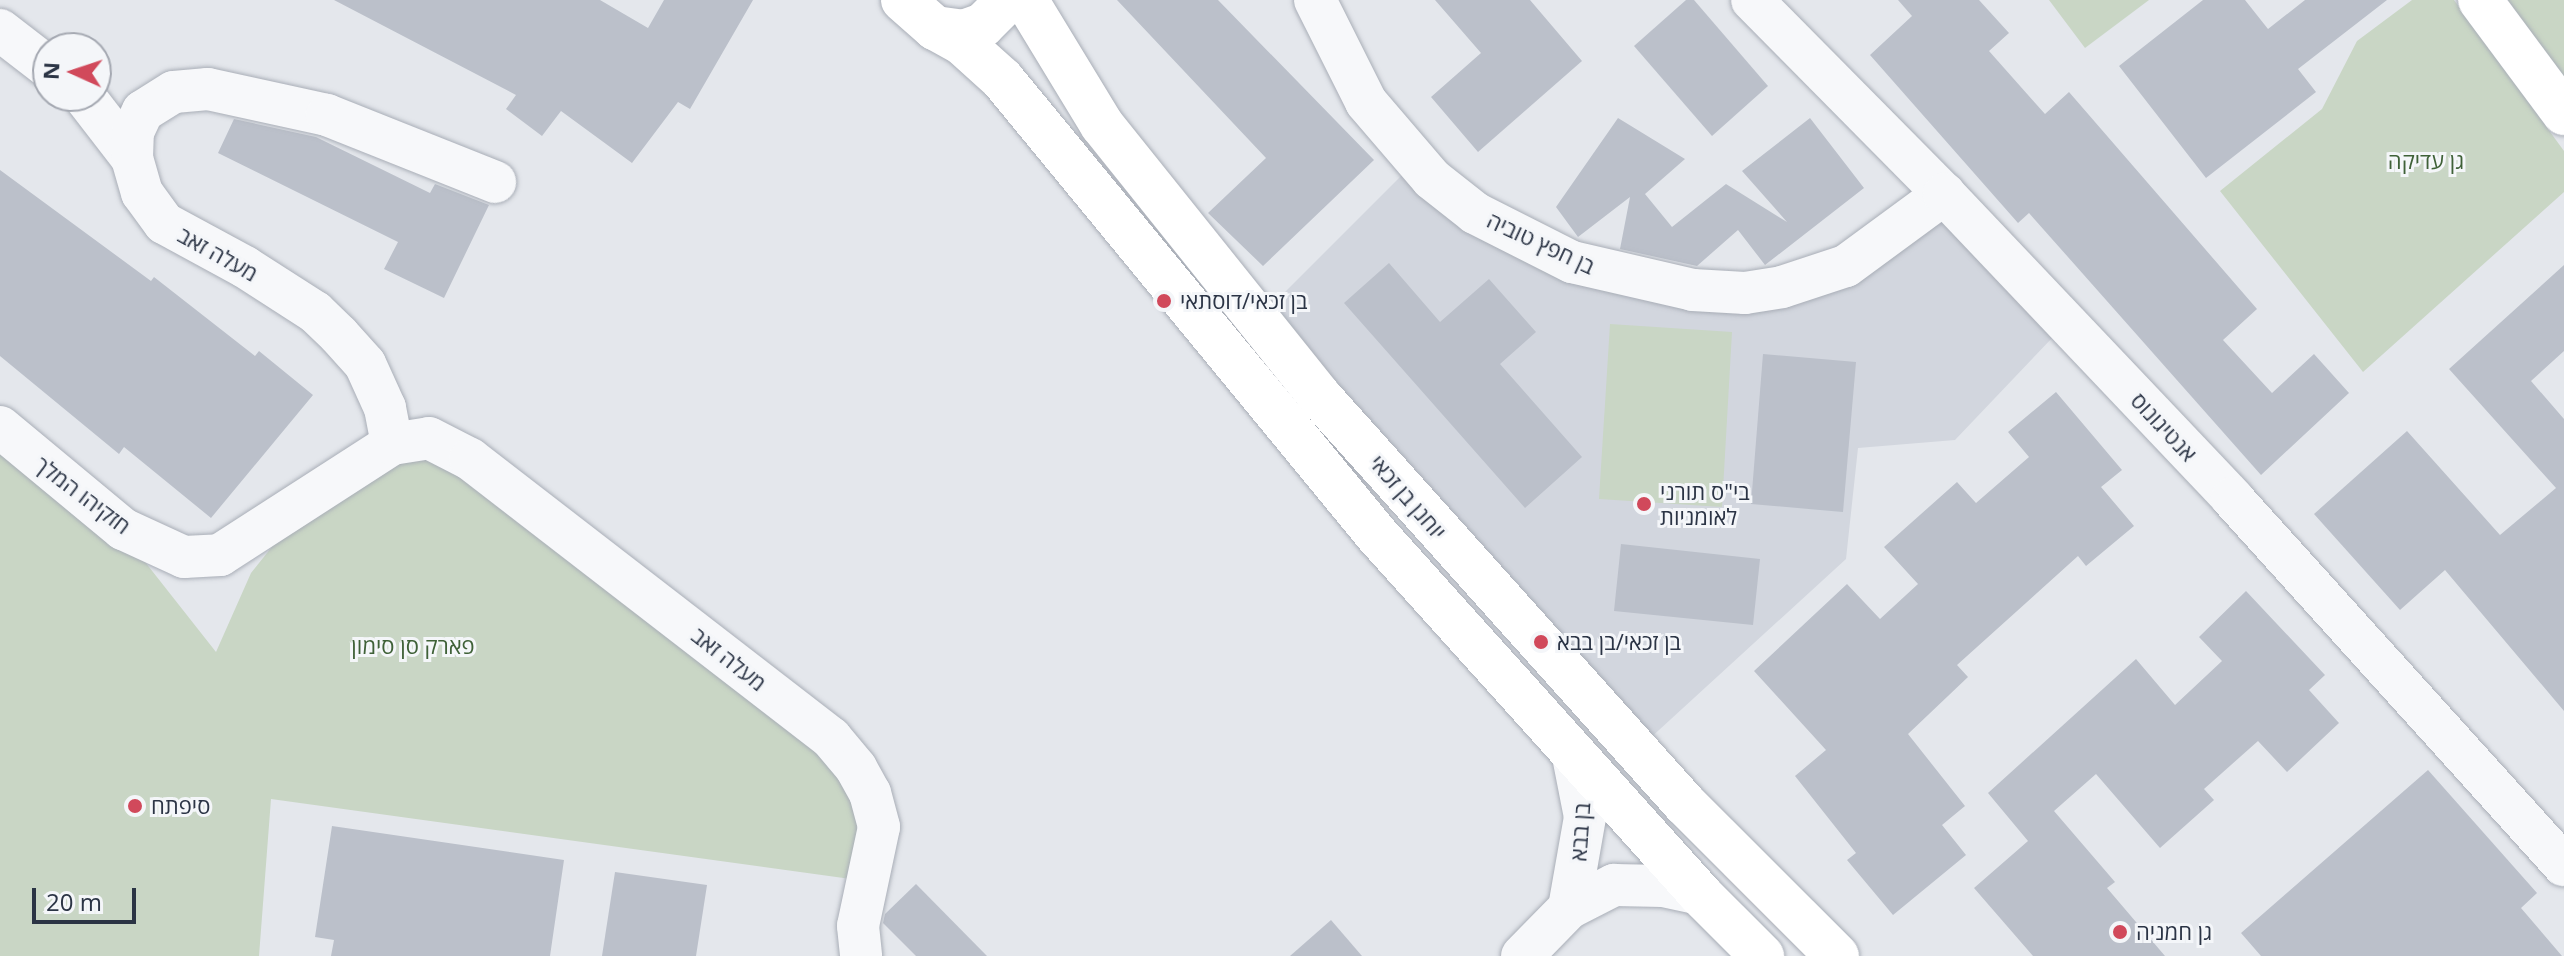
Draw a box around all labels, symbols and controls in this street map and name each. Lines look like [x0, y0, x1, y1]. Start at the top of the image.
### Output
north arrow [32, 32, 112, 112]
text: N [35, 61, 65, 81]
park label: גן עדיקה [2388, 148, 2464, 174]
street label: בן חפץ טוביה [1483, 207, 1599, 279]
street label: מעלה זאב [174, 221, 262, 287]
place label: בן זכאי/דוסתאי [1180, 288, 1308, 314]
marker: בן זכאי/דוסתאי [1155, 292, 1173, 310]
street label: אנטיגונוס [2126, 387, 2202, 467]
street label: יוחנן בן זכאי [1364, 450, 1452, 544]
street label: חזקיהו המלך [30, 451, 136, 539]
place label: בי"ס תורני לאומניות [1660, 478, 1750, 530]
marker: בי"ס תורני לאומניות [1635, 495, 1653, 513]
street label: מעלה זאב [687, 622, 771, 696]
place label: בן זכאי/בן בבא [1557, 629, 1681, 655]
park label: פארק סן סימון [351, 633, 475, 659]
marker: בן זכאי/בן בבא [1532, 633, 1550, 651]
place label: סיפתח [151, 793, 210, 819]
marker: סיפתח [126, 797, 144, 815]
street label: בן בבא [1565, 802, 1595, 862]
scale bar [36, 872, 140, 922]
text: 20 m [46, 885, 102, 918]
place label: גן חמניה [2136, 919, 2212, 945]
marker: גן חמניה [2111, 923, 2129, 941]

